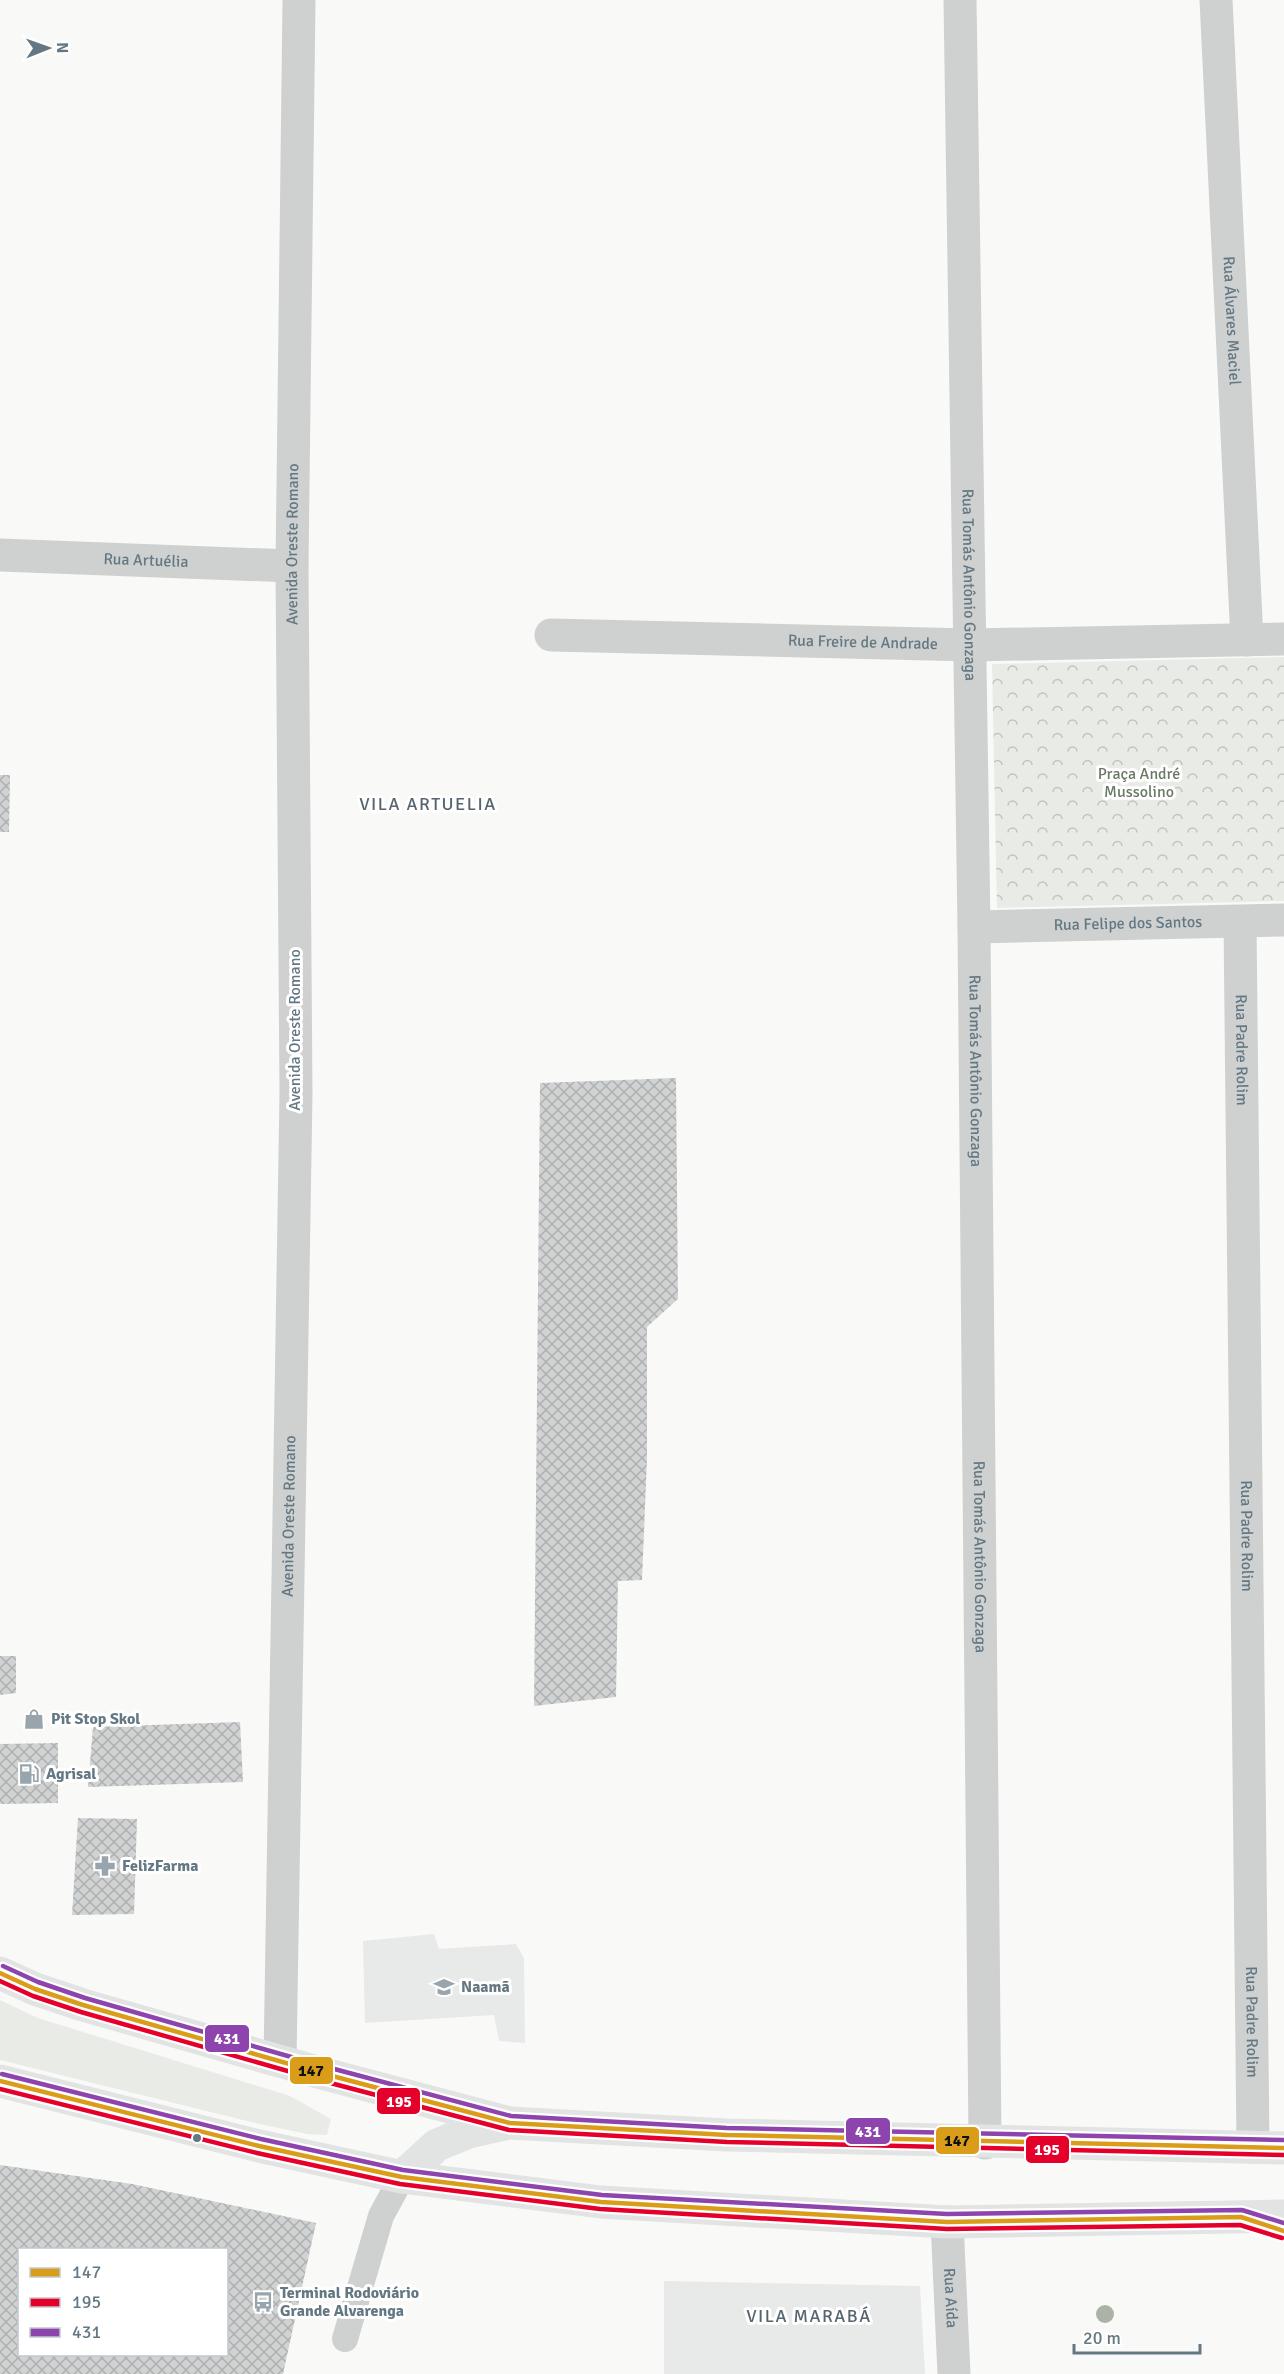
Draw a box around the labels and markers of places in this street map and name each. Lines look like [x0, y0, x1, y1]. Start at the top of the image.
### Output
shop icon: Pit Stop Skol [22, 1707, 46, 1731]
place label: Pit Stop Skol [51, 1709, 140, 1729]
fuel station icon: Agrisal [17, 1762, 41, 1786]
place label: Agrisal [46, 1764, 96, 1784]
pharmacy icon: FelizFarma [93, 1854, 117, 1878]
place label: FelizFarma [122, 1856, 198, 1876]
school or university icon: Naamã [432, 1975, 456, 1999]
place label: Naamã [461, 1977, 510, 1997]
unlabelled marker [191, 2132, 203, 2144]
place label: Terminal Rodoviário Grande Alvarenga [280, 2283, 419, 2321]
bus stop icon: Terminal Rodoviário Grande Alvarenga [251, 2290, 275, 2314]

